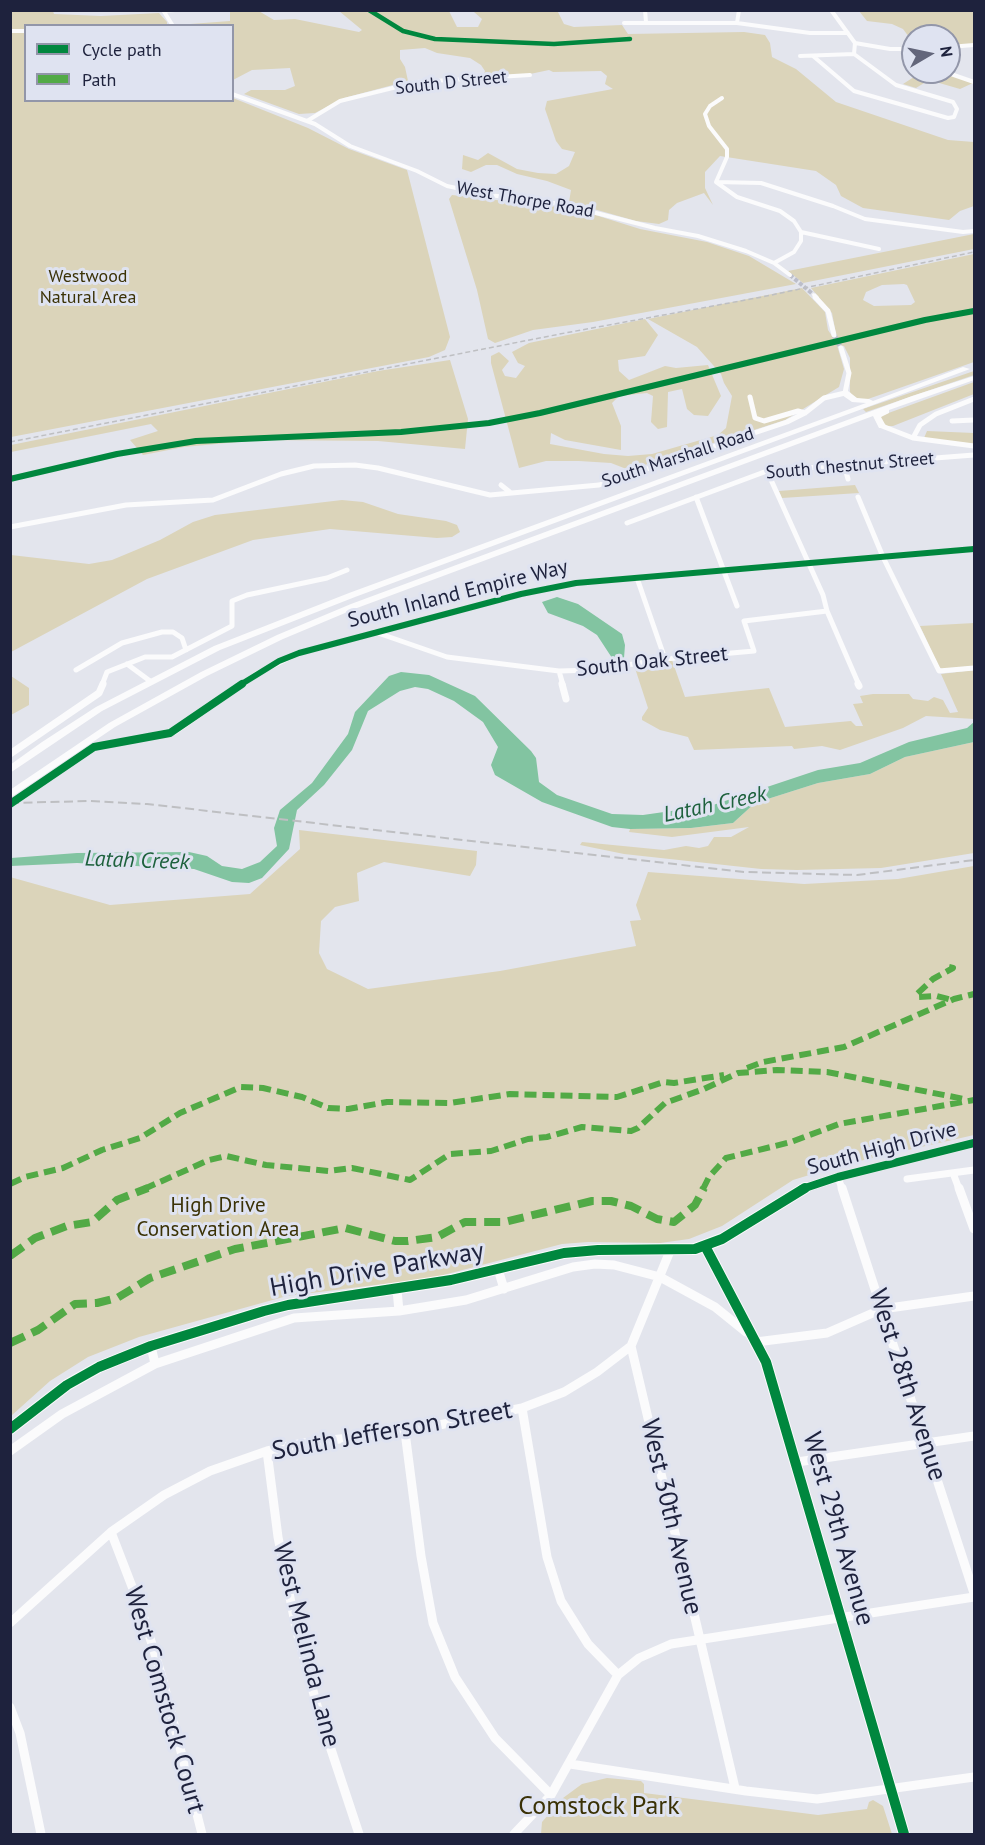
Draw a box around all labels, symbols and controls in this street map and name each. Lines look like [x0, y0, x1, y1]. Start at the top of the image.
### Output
legend [24, 24, 234, 102]
north arrow [901, 24, 961, 84]
text: Cycle path [82, 38, 162, 61]
text: N [936, 45, 958, 58]
street label: South D Street [394, 66, 508, 100]
text: Path [82, 68, 116, 91]
street label: West Thorpe Road [455, 177, 595, 223]
park label: Westwood Natural Area [40, 266, 136, 308]
street label: South Marshall Road [599, 423, 757, 493]
street label: South Chestnut Street [765, 448, 935, 484]
street label: South Inland Empire Way [345, 554, 571, 634]
street label: South Oak Street [575, 642, 729, 682]
water label: Latah Creek [661, 781, 769, 829]
water label: Latah Creek [84, 846, 190, 876]
street label: South High Drive [805, 1117, 959, 1181]
park label: High Drive Conservation Area [137, 1193, 299, 1243]
street label: High Drive Parkway [268, 1236, 486, 1304]
street label: West 28th Avenue [861, 1285, 953, 1485]
street label: South Jefferson Street [269, 1395, 515, 1467]
street label: West 30th Avenue [633, 1416, 709, 1618]
street label: West 29th Avenue [795, 1429, 881, 1629]
street label: West Melinda Lane [265, 1539, 347, 1751]
street label: West Comstock Court [117, 1583, 211, 1817]
park label: Comstock Park [518, 1791, 680, 1823]

